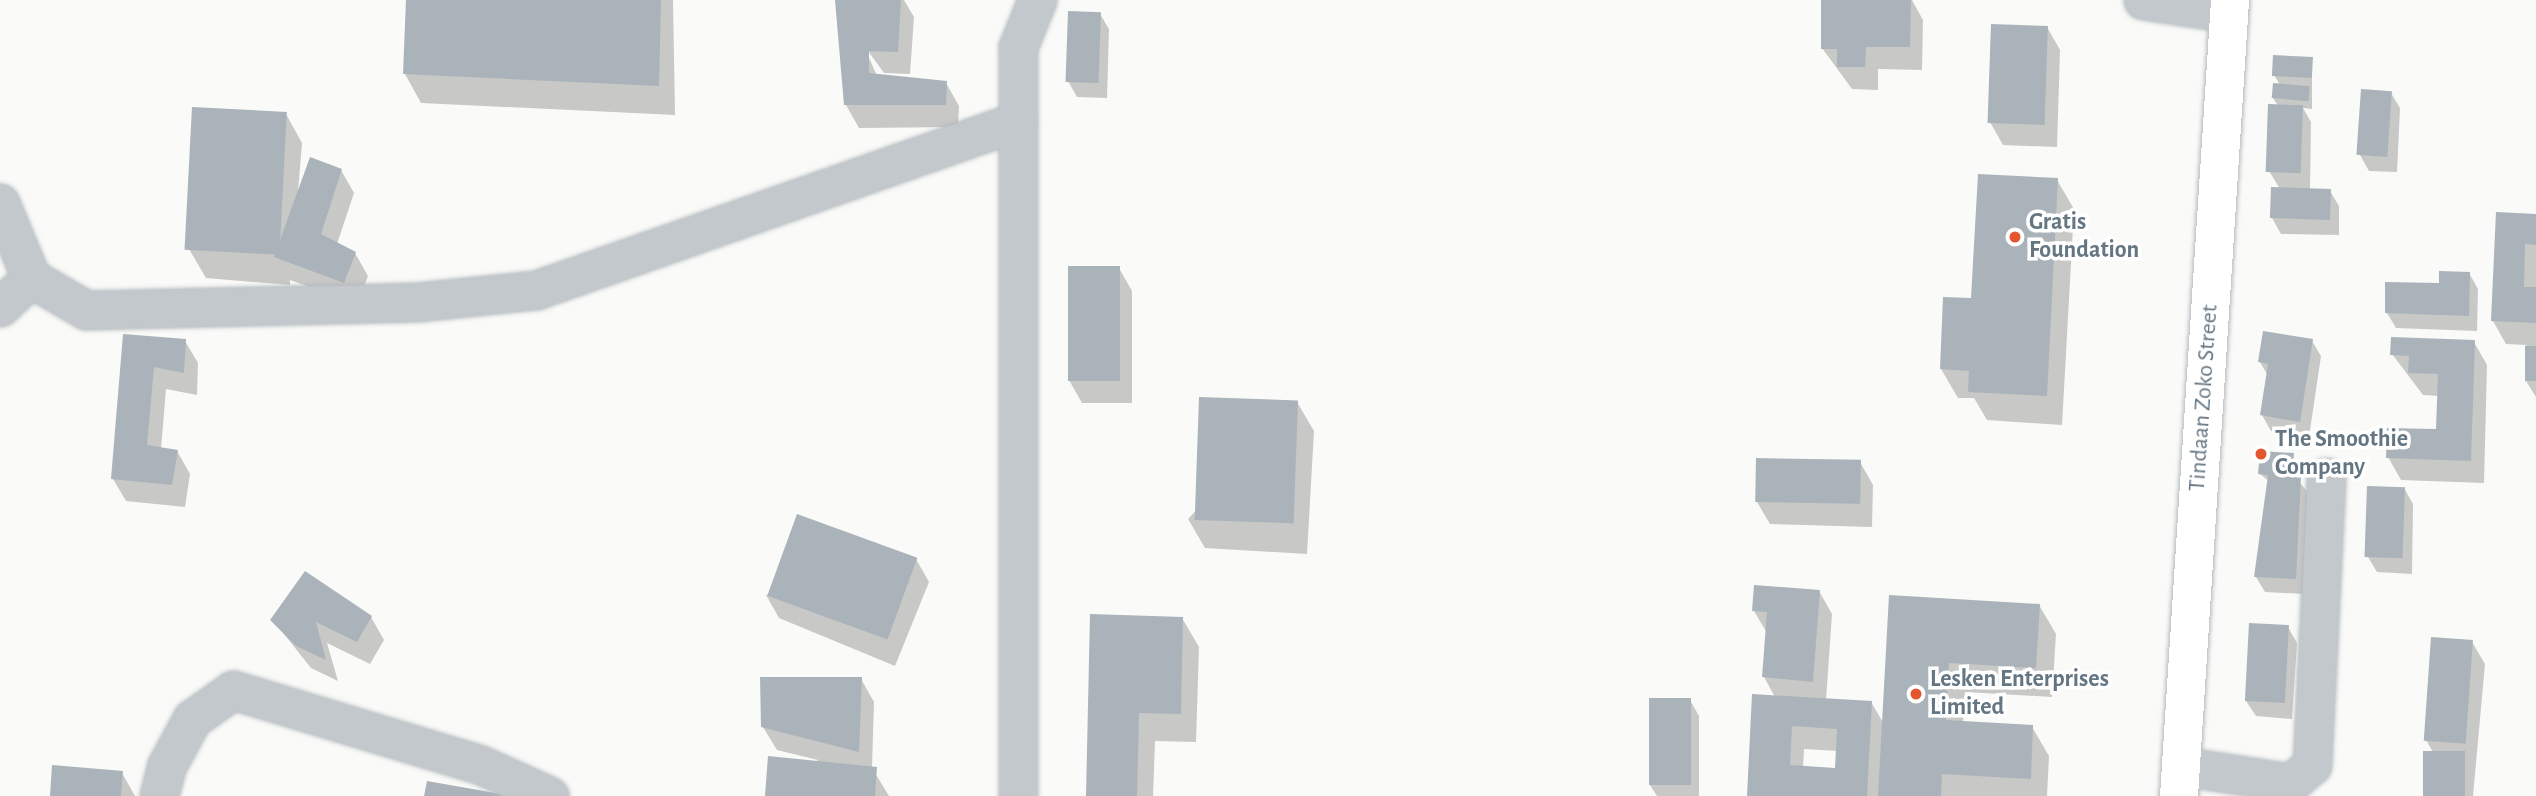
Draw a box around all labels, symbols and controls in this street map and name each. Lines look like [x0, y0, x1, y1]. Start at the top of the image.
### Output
place label: Gratis Foundation [2029, 209, 2139, 265]
marker: Gratis Foundation [2007, 229, 2023, 245]
street label: Tindaan Zoko Street [2183, 304, 2225, 492]
place label: The Smoothie Company [2275, 426, 2408, 482]
marker: The Smoothie Company [2253, 446, 2269, 462]
place label: Lesken Enterprises Limited [1930, 666, 2109, 722]
marker: Lesken Enterprises Limited [1908, 686, 1924, 702]

